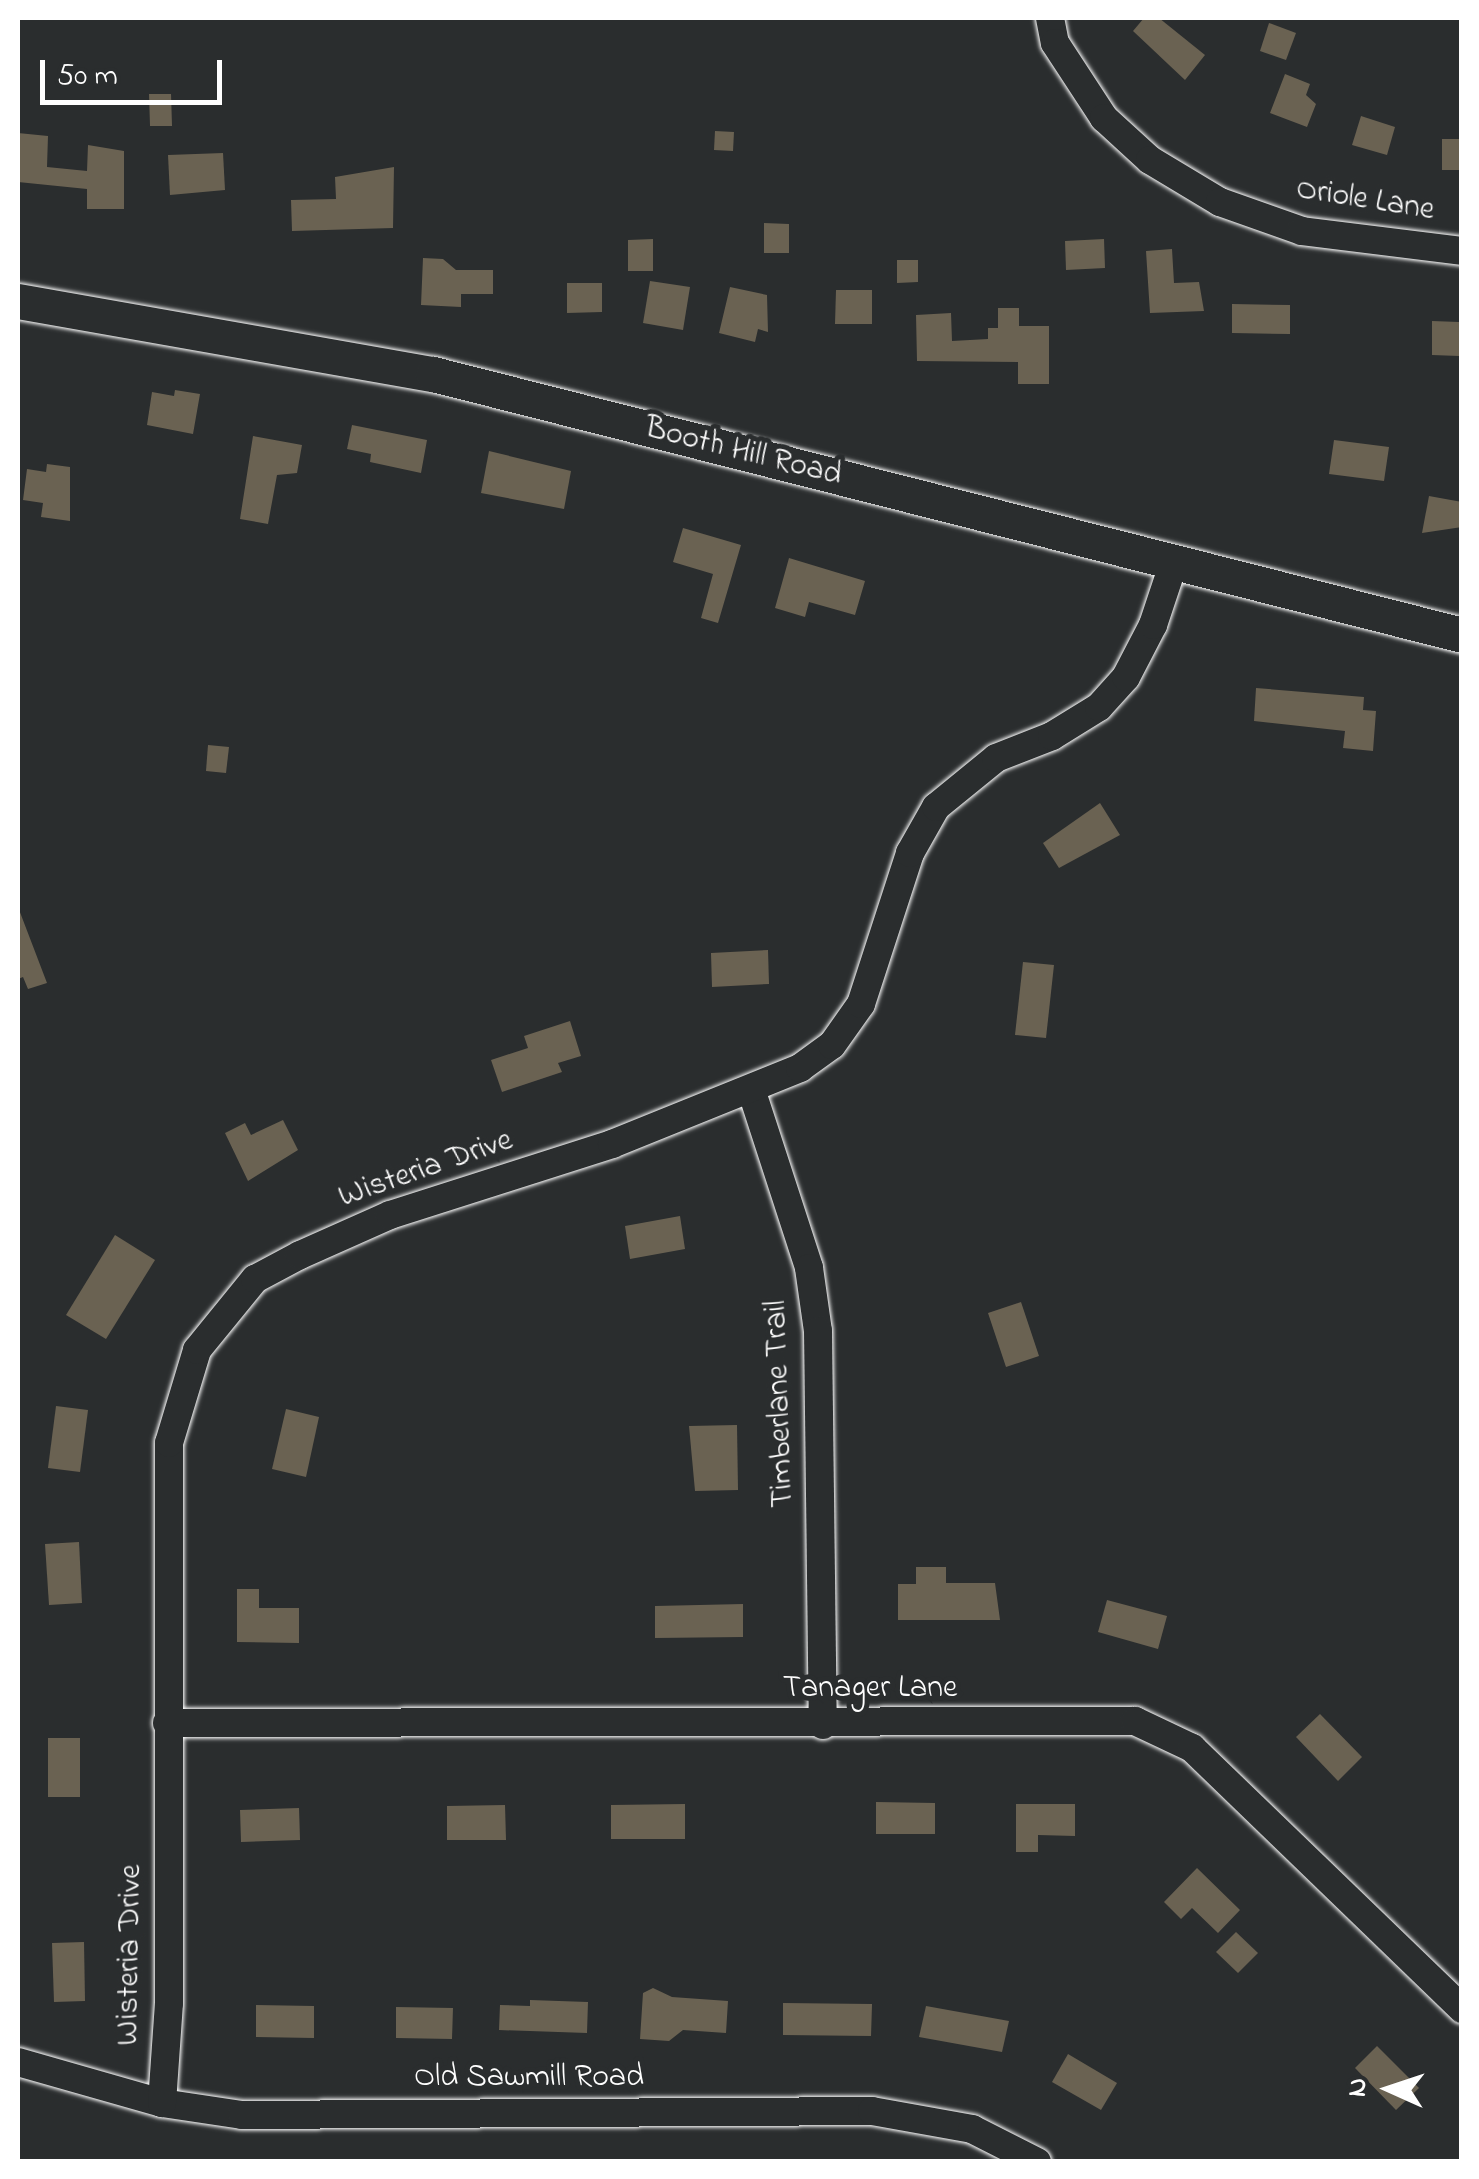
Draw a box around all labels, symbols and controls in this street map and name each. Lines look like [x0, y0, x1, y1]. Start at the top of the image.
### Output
scale bar [45, 40, 228, 102]
text: 50 m [57, 55, 118, 99]
street label: Oriole Lane [1293, 171, 1437, 231]
street label: Booth Hill Road [641, 410, 845, 496]
street label: Wisteria Drive [334, 1122, 518, 1218]
street label: Timberlane Trail [758, 1300, 804, 1508]
street label: Tanager Lane [783, 1670, 957, 1708]
street label: Wisteria Drive [110, 1864, 152, 2046]
north arrow [1339, 2039, 1439, 2139]
street label: Old Sawmill Road [414, 2059, 644, 2097]
text: N [1338, 2077, 1380, 2098]

